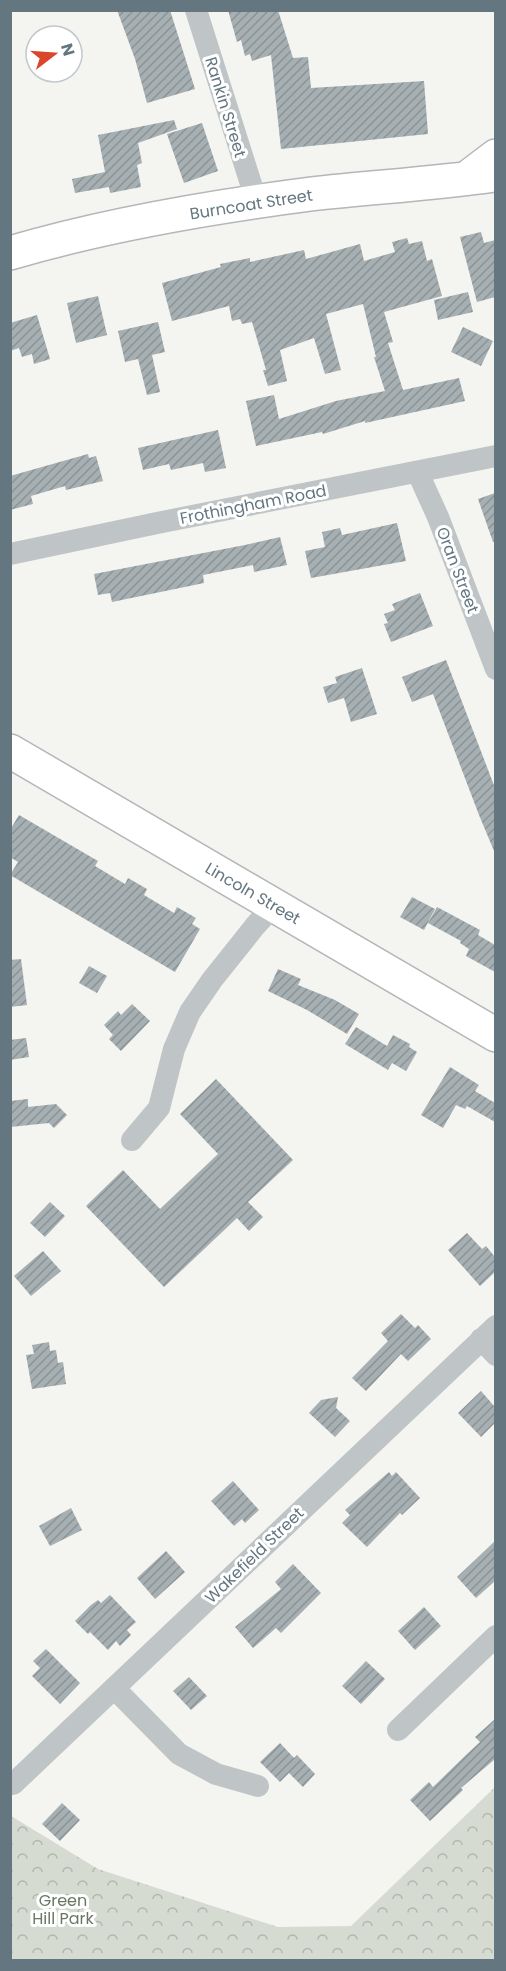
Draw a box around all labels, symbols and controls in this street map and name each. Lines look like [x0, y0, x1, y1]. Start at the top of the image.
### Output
north arrow [24, 24, 84, 84]
text: N [55, 41, 81, 59]
street label: Rankin Street [199, 54, 252, 161]
street label: Burncoat Street [188, 183, 314, 226]
street label: Frothingham Road [178, 479, 328, 530]
street label: Oran Street [431, 524, 485, 617]
street label: Lincoln Street [201, 857, 305, 930]
street label: Wakefield Street [200, 1502, 309, 1609]
park label: Green Hill Park [32, 1889, 94, 1930]

